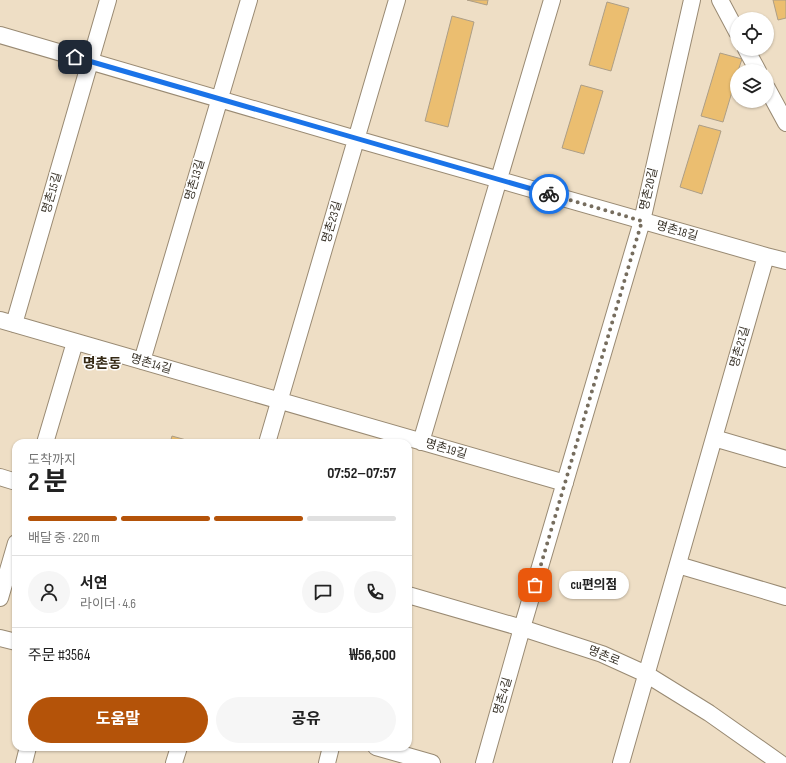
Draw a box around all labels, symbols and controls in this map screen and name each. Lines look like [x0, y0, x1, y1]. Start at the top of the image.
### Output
map controls [730, 12, 774, 108]
button: locate [730, 12, 774, 56]
pin [58, 40, 92, 74]
icon: home [64, 46, 86, 68]
button: layers [730, 64, 774, 108]
street label: 명촌13길 [182, 158, 208, 202]
street label: 명촌20길 [637, 166, 661, 212]
street label: 명촌15길 [39, 171, 65, 215]
courier [529, 174, 569, 214]
icon: bike [538, 183, 560, 205]
street label: 명촌23길 [319, 199, 345, 245]
street label: 명촌18길 [654, 218, 700, 244]
street label: 명촌21길 [727, 325, 753, 369]
street label: 명촌14길 [129, 351, 173, 377]
district label: 명촌동 [83, 355, 121, 372]
street label: 명촌19길 [423, 436, 469, 462]
text: 도착까지 [28, 452, 76, 468]
text: 07:52–07:57 [327, 464, 396, 483]
text: 2 분 [28, 467, 67, 498]
text: 배달 중 · 220 m [28, 530, 100, 546]
pin [518, 568, 552, 602]
button: person [28, 571, 70, 613]
button: chat [302, 571, 344, 613]
button: phone [354, 571, 396, 613]
callout: cu편의점 [559, 571, 629, 599]
text: 서연 [80, 574, 108, 593]
icon: bag [524, 574, 546, 596]
text: cu편의점 [570, 577, 618, 593]
text: 라이더 · 4.6 [80, 596, 136, 612]
street label: 명촌로 [586, 643, 622, 669]
text: 주문 #3564 [28, 646, 90, 665]
text: ₩56,500 [349, 646, 396, 665]
street label: 명촌4길 [491, 676, 515, 716]
button: 도움말 [28, 697, 208, 743]
button: 공유 [216, 697, 396, 743]

